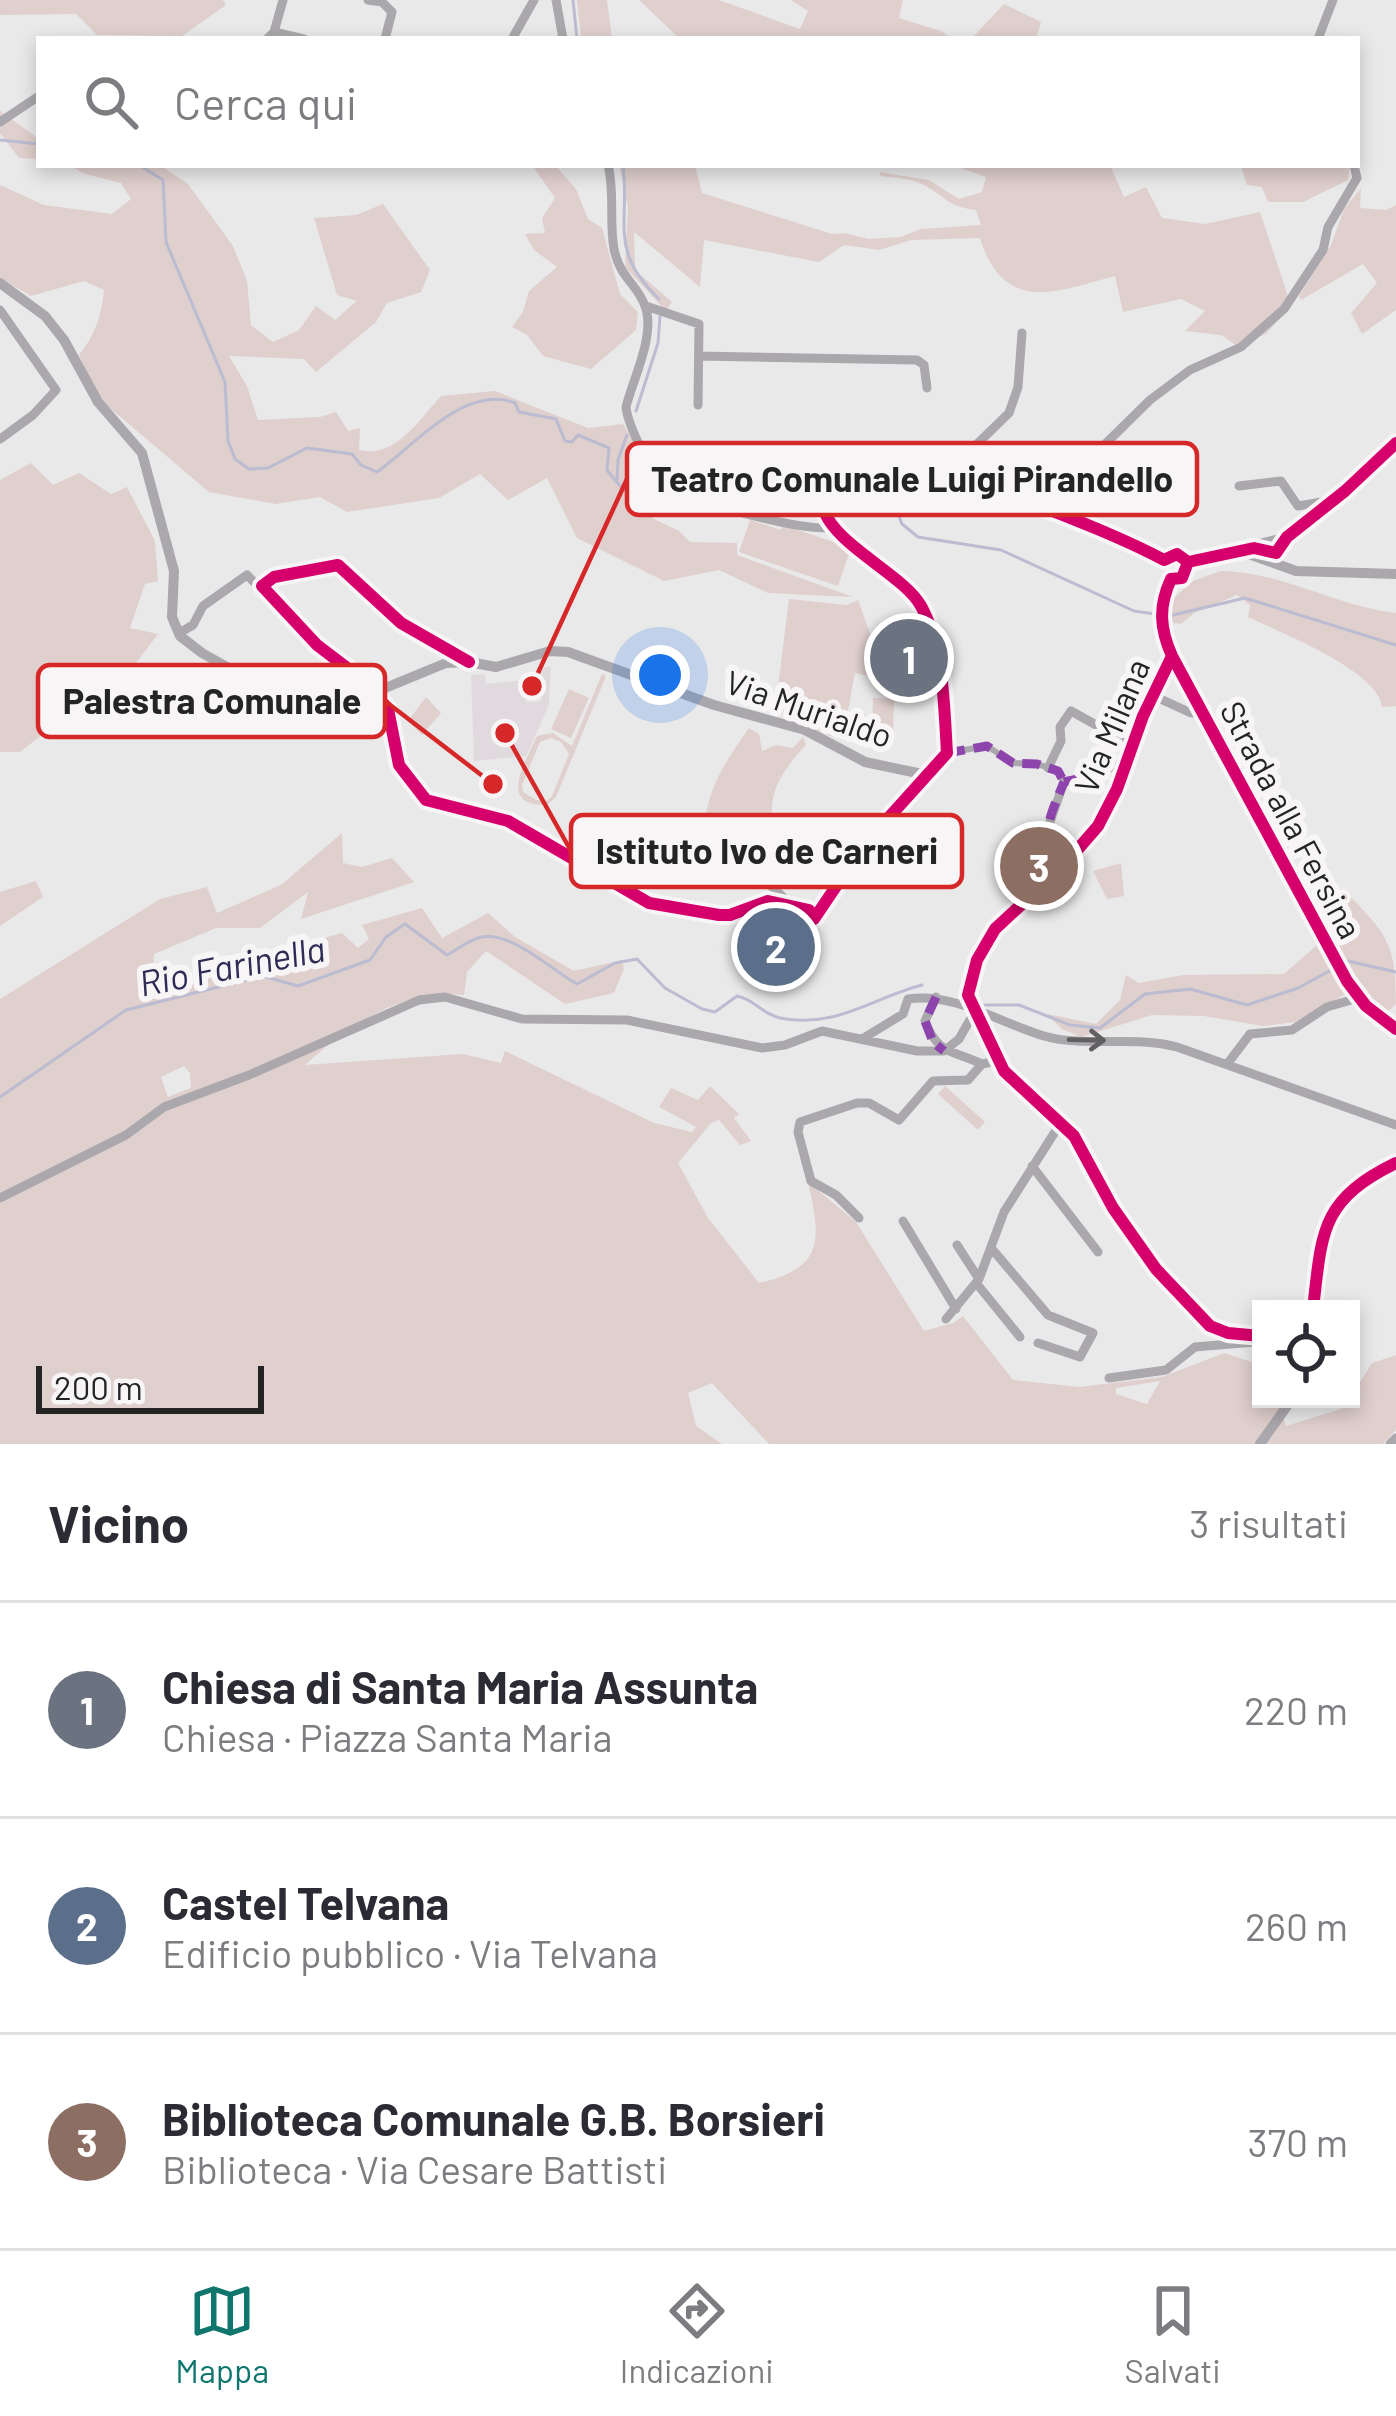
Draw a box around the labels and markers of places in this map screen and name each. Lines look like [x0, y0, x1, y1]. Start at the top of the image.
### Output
callout: Teatro Comunale Luigi Pirandello [627, 443, 1197, 515]
pin: 1 [870, 613, 948, 703]
callout: Palestra Comunale [38, 665, 385, 737]
callout: Istituto Ivo de Carneri [571, 815, 962, 887]
pin: 3 [1000, 821, 1078, 911]
pin: 2 [737, 902, 815, 992]

